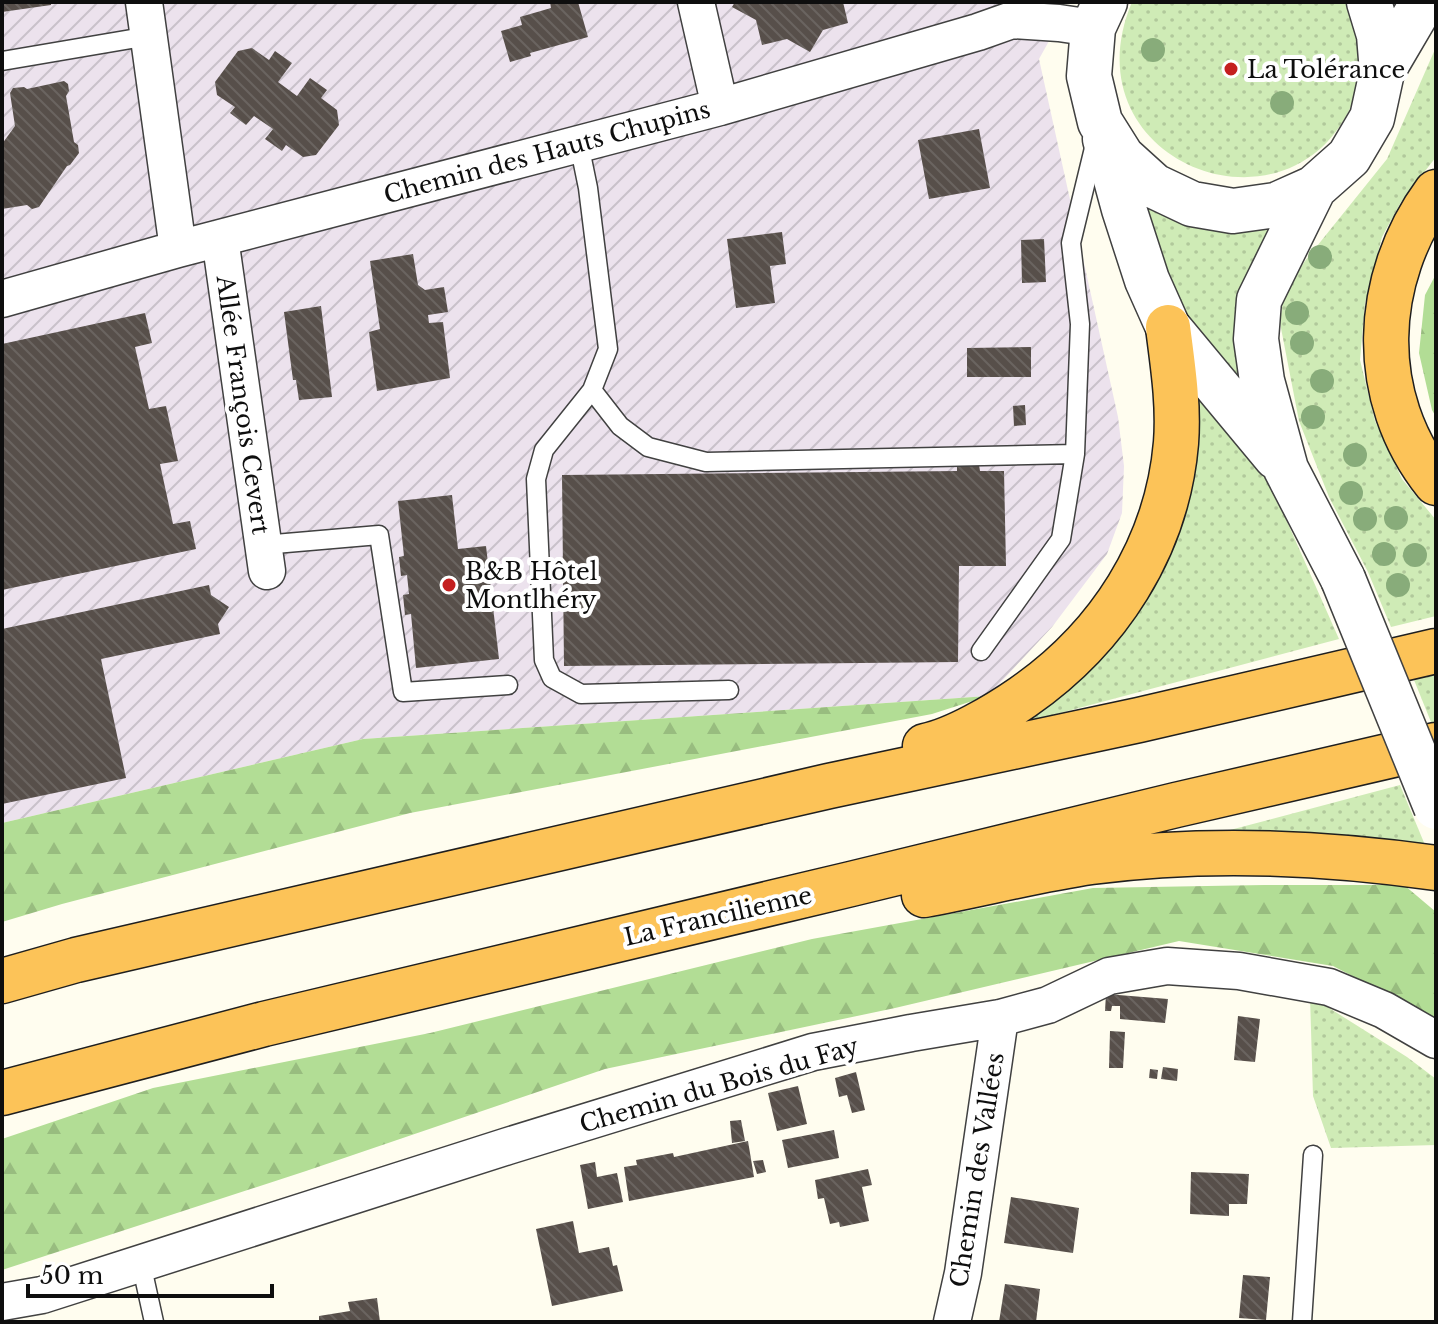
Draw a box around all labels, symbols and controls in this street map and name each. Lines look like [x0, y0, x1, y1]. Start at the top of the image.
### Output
place label: La Tolérance [1247, 55, 1405, 84]
marker: La Tolérance [1222, 60, 1240, 78]
street label: Chemin des Hauts Chupins [381, 94, 713, 210]
street label: Allée François Cevert [210, 273, 276, 536]
place label: B&B Hôtel Montlhéry [465, 557, 598, 614]
marker: B&B Hôtel Montlhéry [440, 576, 458, 594]
street label: La Francilienne [621, 880, 815, 952]
street label: Chemin du Bois du Fay [576, 1031, 862, 1139]
street label: Chemin des Vallées [944, 1050, 1010, 1290]
scale bar [28, 1248, 272, 1298]
text: 50 m [40, 1261, 104, 1290]

